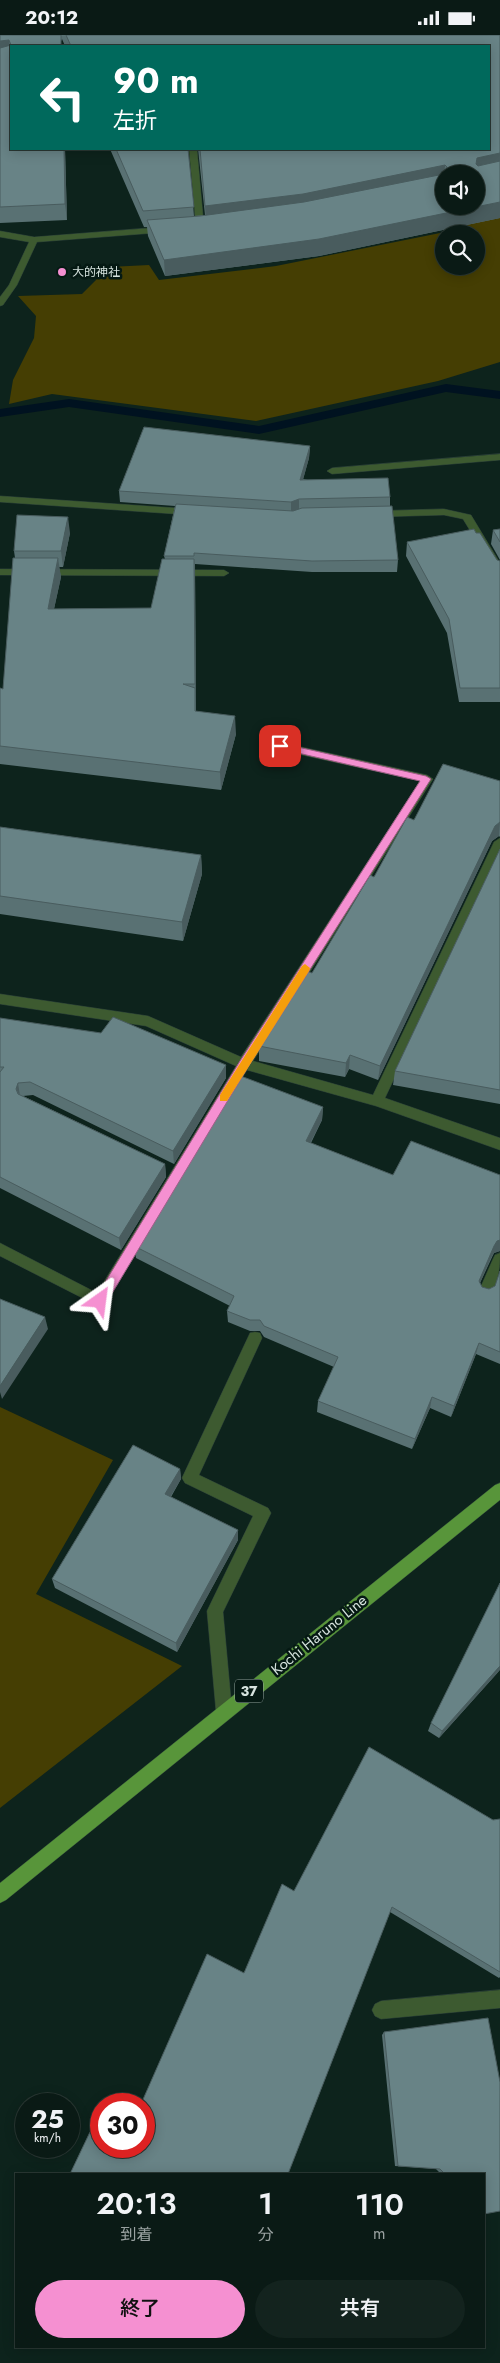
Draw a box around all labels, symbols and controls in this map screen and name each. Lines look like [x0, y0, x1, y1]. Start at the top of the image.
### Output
text: 20:12 [25, 4, 78, 31]
text: 90 m [113, 56, 199, 106]
icon: left [30, 65, 95, 130]
text: 左折 [113, 104, 157, 136]
map controls [435, 165, 485, 275]
button: sound [435, 165, 485, 215]
button: search [435, 225, 485, 275]
place label: 大的神社 [72, 263, 120, 281]
marker: 大的神社 [56, 266, 68, 278]
pin [259, 725, 301, 767]
icon: arrive [266, 732, 294, 760]
position arrow [73, 1274, 125, 1326]
street label: Kochi Haruno Line [266, 1589, 372, 1681]
road number: 37 [235, 1679, 263, 1703]
speed limit sign: 30 [90, 2093, 155, 2158]
text: 25 [31, 2101, 64, 2137]
text: km/h [34, 2129, 61, 2147]
text: 20:13 [96, 2182, 176, 2225]
text: 1 [258, 2182, 273, 2225]
text: 110 [355, 2183, 404, 2226]
text: m [373, 2222, 386, 2245]
text: 到着 [120, 2223, 152, 2246]
text: 分 [258, 2223, 274, 2246]
button: 終了 [35, 2280, 245, 2338]
button: 共有 [255, 2280, 465, 2338]

